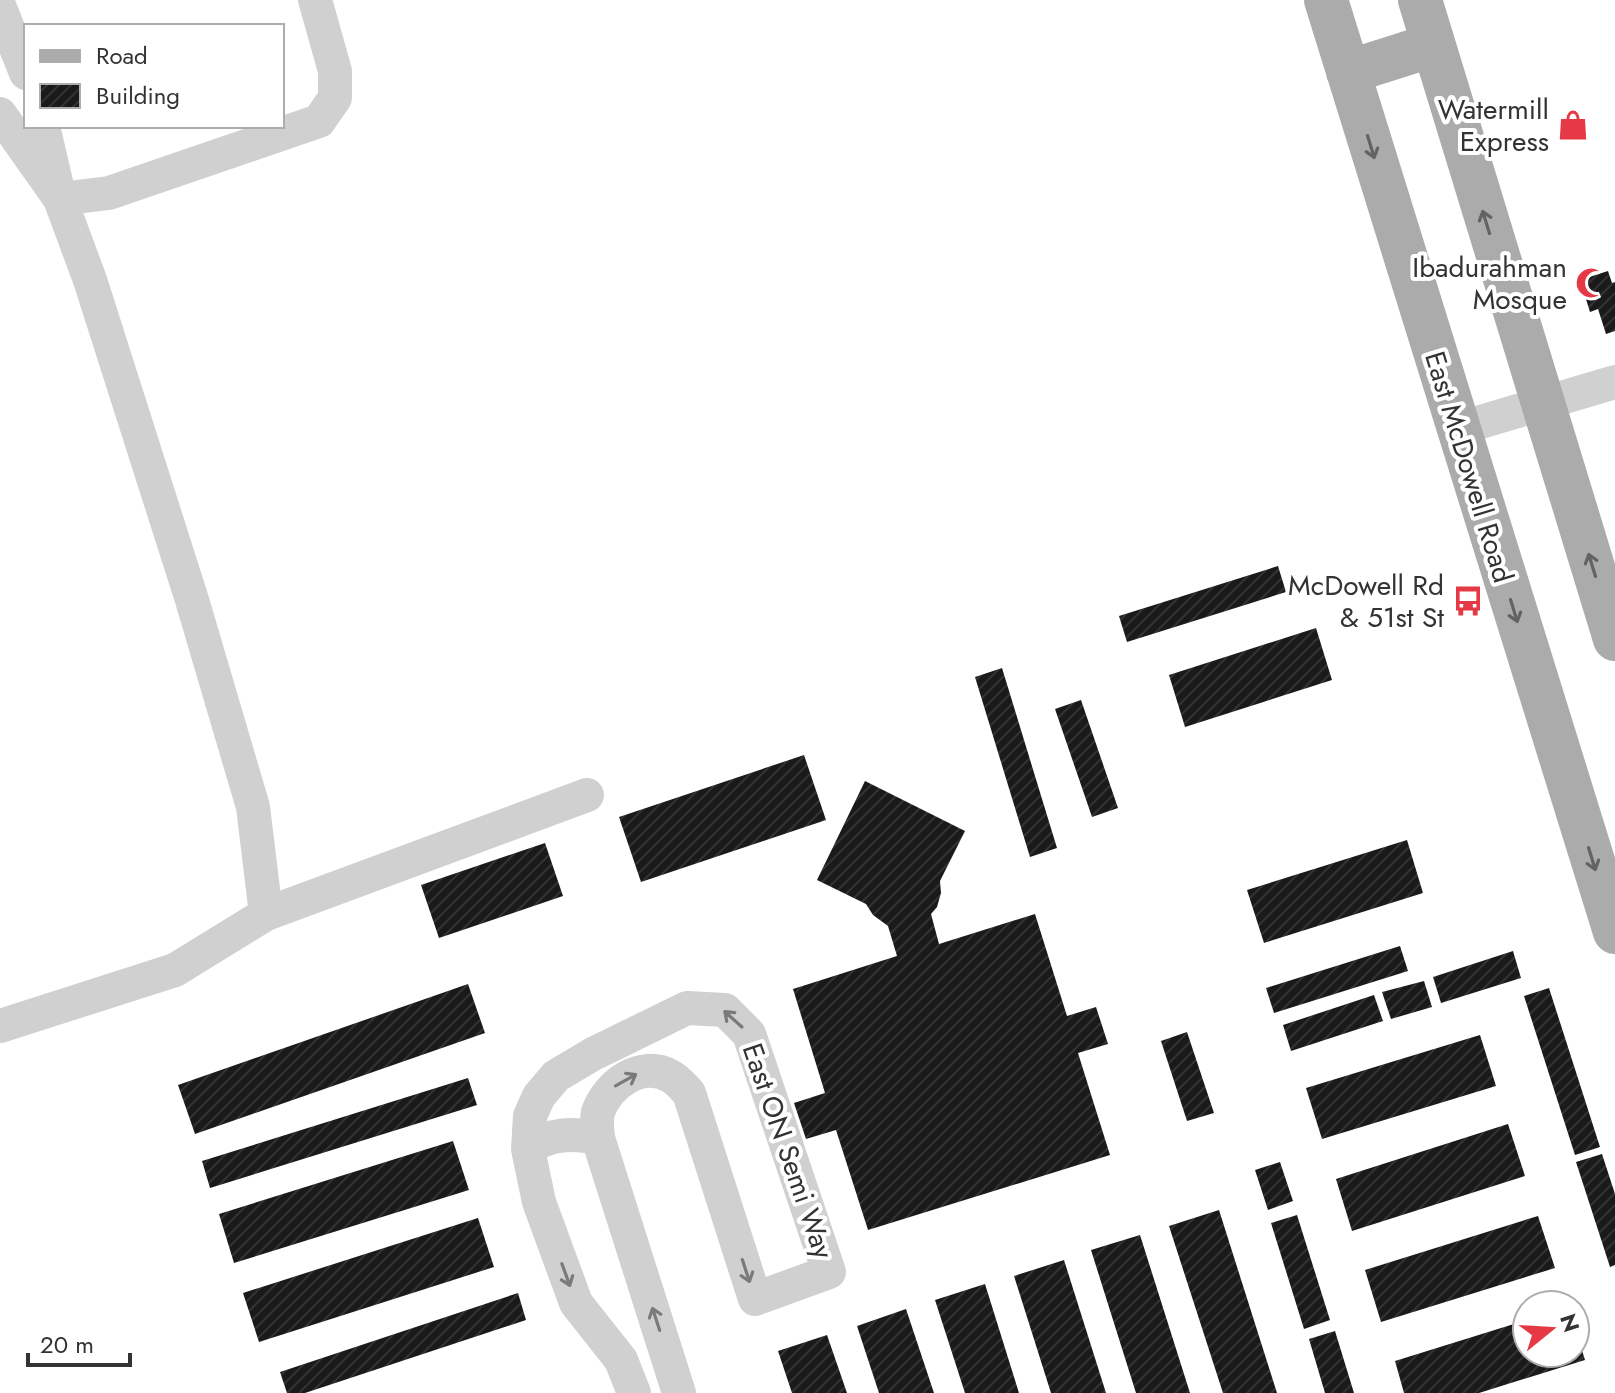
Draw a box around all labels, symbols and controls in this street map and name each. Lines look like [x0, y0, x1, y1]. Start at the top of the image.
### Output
legend [24, 24, 284, 128]
text: Road [96, 38, 148, 73]
text: Building [96, 78, 180, 113]
place label: Watermill Express [1438, 89, 1549, 162]
shop icon: Watermill Express [1556, 108, 1590, 142]
one-way arrow [1365, 134, 1379, 159]
one-way arrow [1478, 210, 1493, 235]
place label: Ibadurahman Mosque [1412, 247, 1567, 320]
mosque icon: Ibadurahman Mosque [1574, 266, 1608, 300]
street label: East McDowell Road [1414, 346, 1524, 588]
one-way arrow [1583, 552, 1598, 577]
place label: McDowell Rd & 51st St [1288, 565, 1444, 638]
bus stop icon: McDowell Rd & 51st St [1451, 584, 1485, 618]
one-way arrow [1507, 597, 1522, 623]
one-way arrow [1585, 845, 1600, 871]
one-way arrow [723, 1010, 744, 1029]
street label: East ON Semi Way [732, 1038, 844, 1265]
one-way arrow [614, 1072, 637, 1088]
one-way arrow [740, 1258, 754, 1283]
one-way arrow [559, 1263, 574, 1288]
north arrow [1511, 1289, 1591, 1369]
one-way arrow [647, 1306, 662, 1331]
text: N [1552, 1310, 1588, 1336]
scale bar [28, 1317, 130, 1367]
text: 20 m [40, 1327, 94, 1362]

